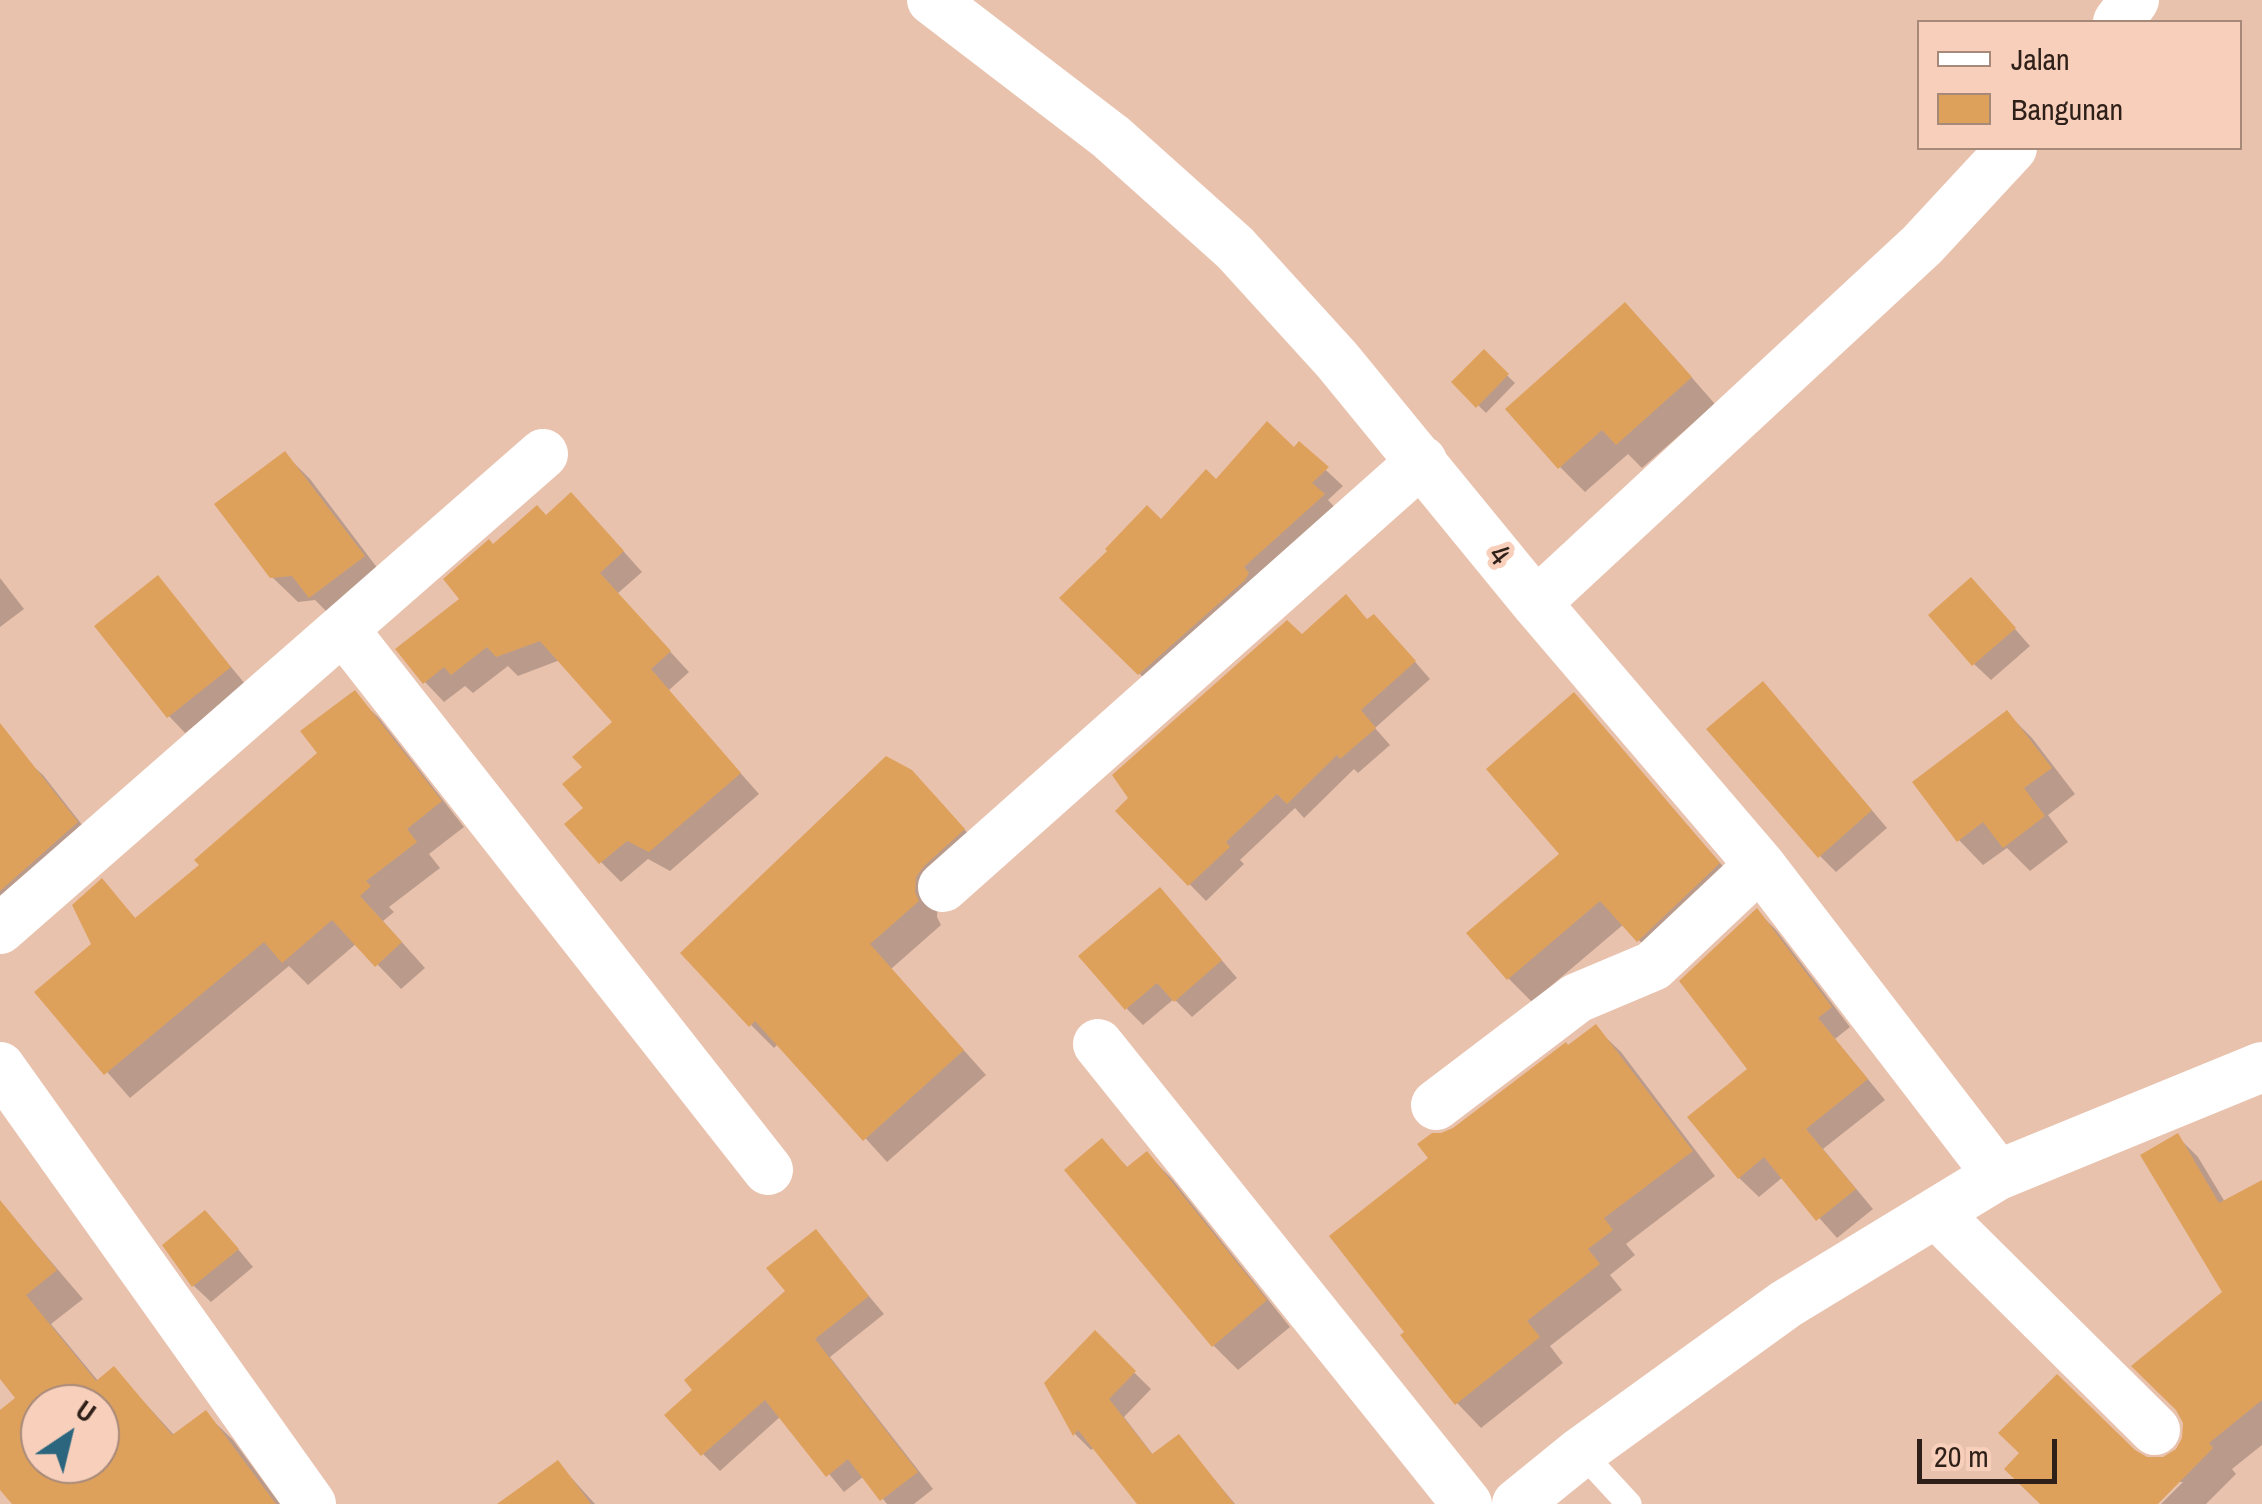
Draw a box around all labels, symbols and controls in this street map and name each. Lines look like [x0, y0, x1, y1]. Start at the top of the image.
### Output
legend [1917, 20, 2242, 150]
text: Jalan [2011, 39, 2070, 79]
text: Bangunan [2011, 89, 2123, 129]
street label: 4 [1478, 538, 1518, 574]
north arrow [20, 1384, 120, 1484]
text: U [68, 1391, 104, 1431]
scale bar [1922, 1419, 2062, 1481]
text: 20 m [1934, 1436, 1989, 1476]

